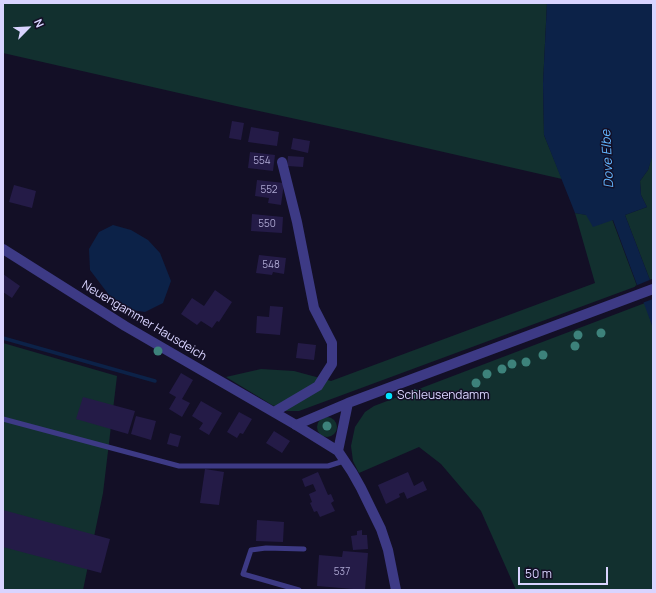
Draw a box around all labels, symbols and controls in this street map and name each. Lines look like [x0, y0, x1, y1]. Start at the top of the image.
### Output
north arrow [8, 8, 48, 48]
text: N [31, 16, 48, 30]
water label: Dove Elbe [599, 129, 617, 189]
house number: 554 [253, 155, 271, 167]
house number: 552 [261, 184, 277, 196]
house number: 550 [258, 218, 276, 230]
house number: 548 [262, 259, 280, 271]
street label: Neuengammer Hausdeich [79, 278, 209, 364]
place label: Schleusendamm [397, 389, 489, 403]
marker: Schleusendamm [384, 391, 394, 401]
scale bar [520, 559, 610, 585]
text: 50 m [525, 565, 552, 582]
house number: 537 [334, 566, 350, 578]

